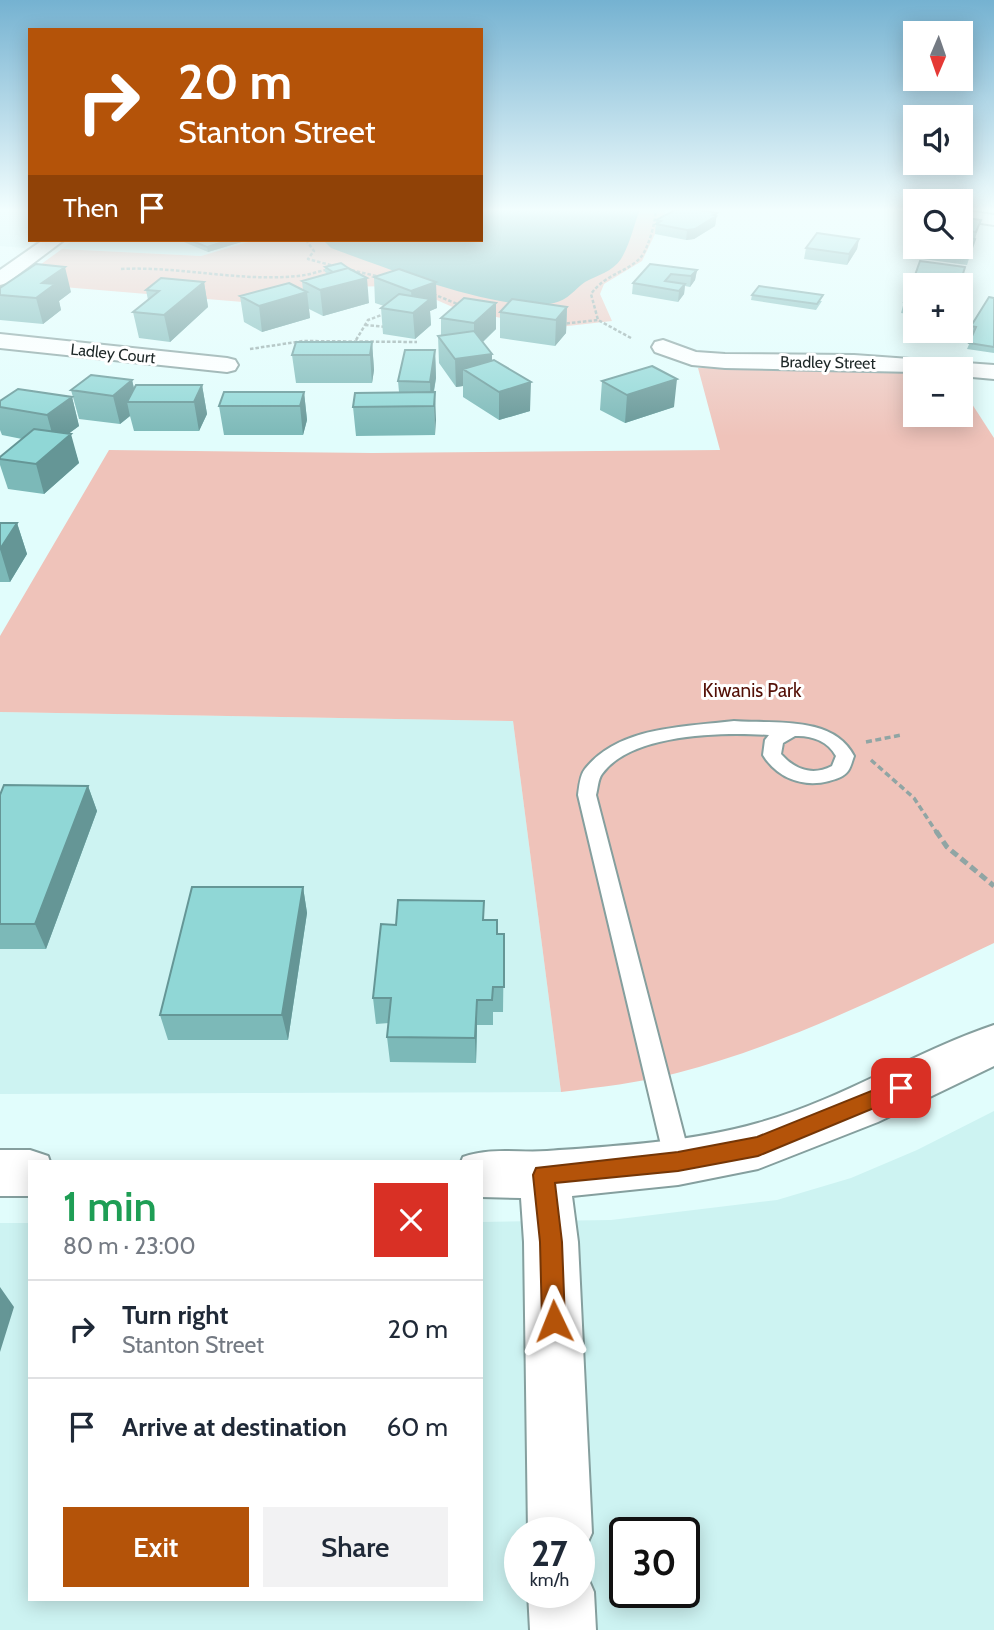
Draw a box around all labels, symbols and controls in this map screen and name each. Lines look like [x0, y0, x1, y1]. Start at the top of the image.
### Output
north arrow [903, 21, 973, 91]
map controls [903, 21, 973, 427]
text: 20 m [178, 52, 292, 111]
icon: right [63, 56, 154, 147]
button: sound [903, 105, 973, 175]
text: Stanton Street [178, 112, 376, 151]
icon: arrive [133, 189, 171, 227]
button: search [903, 189, 973, 259]
text: Then [63, 192, 119, 224]
button: + [903, 273, 973, 343]
street label: Ladley Court [70, 340, 157, 367]
street label: Bradley Street [780, 352, 877, 373]
button: − [903, 357, 973, 427]
park label: Kiwanis Park [702, 679, 802, 702]
pin [871, 1058, 931, 1118]
icon: arrive [882, 1069, 920, 1107]
text: 1 min [63, 1180, 157, 1232]
button: close [374, 1183, 448, 1257]
text: 80 m · 23:00 [63, 1232, 196, 1260]
position arrow [517, 1284, 591, 1358]
text: Turn right [122, 1299, 228, 1331]
icon: right [63, 1310, 101, 1348]
text: 20 m [388, 1313, 448, 1345]
text: Stanton Street [122, 1331, 264, 1359]
icon: arrive [63, 1408, 101, 1446]
text: Arrive at destination [122, 1411, 347, 1443]
text: 60 m [386, 1411, 448, 1443]
button: Exit [63, 1507, 249, 1587]
button: Share [263, 1507, 448, 1587]
speed limit sign: 30 [609, 1517, 700, 1608]
text: 27 [531, 1532, 568, 1575]
text: km/h [530, 1569, 569, 1591]

